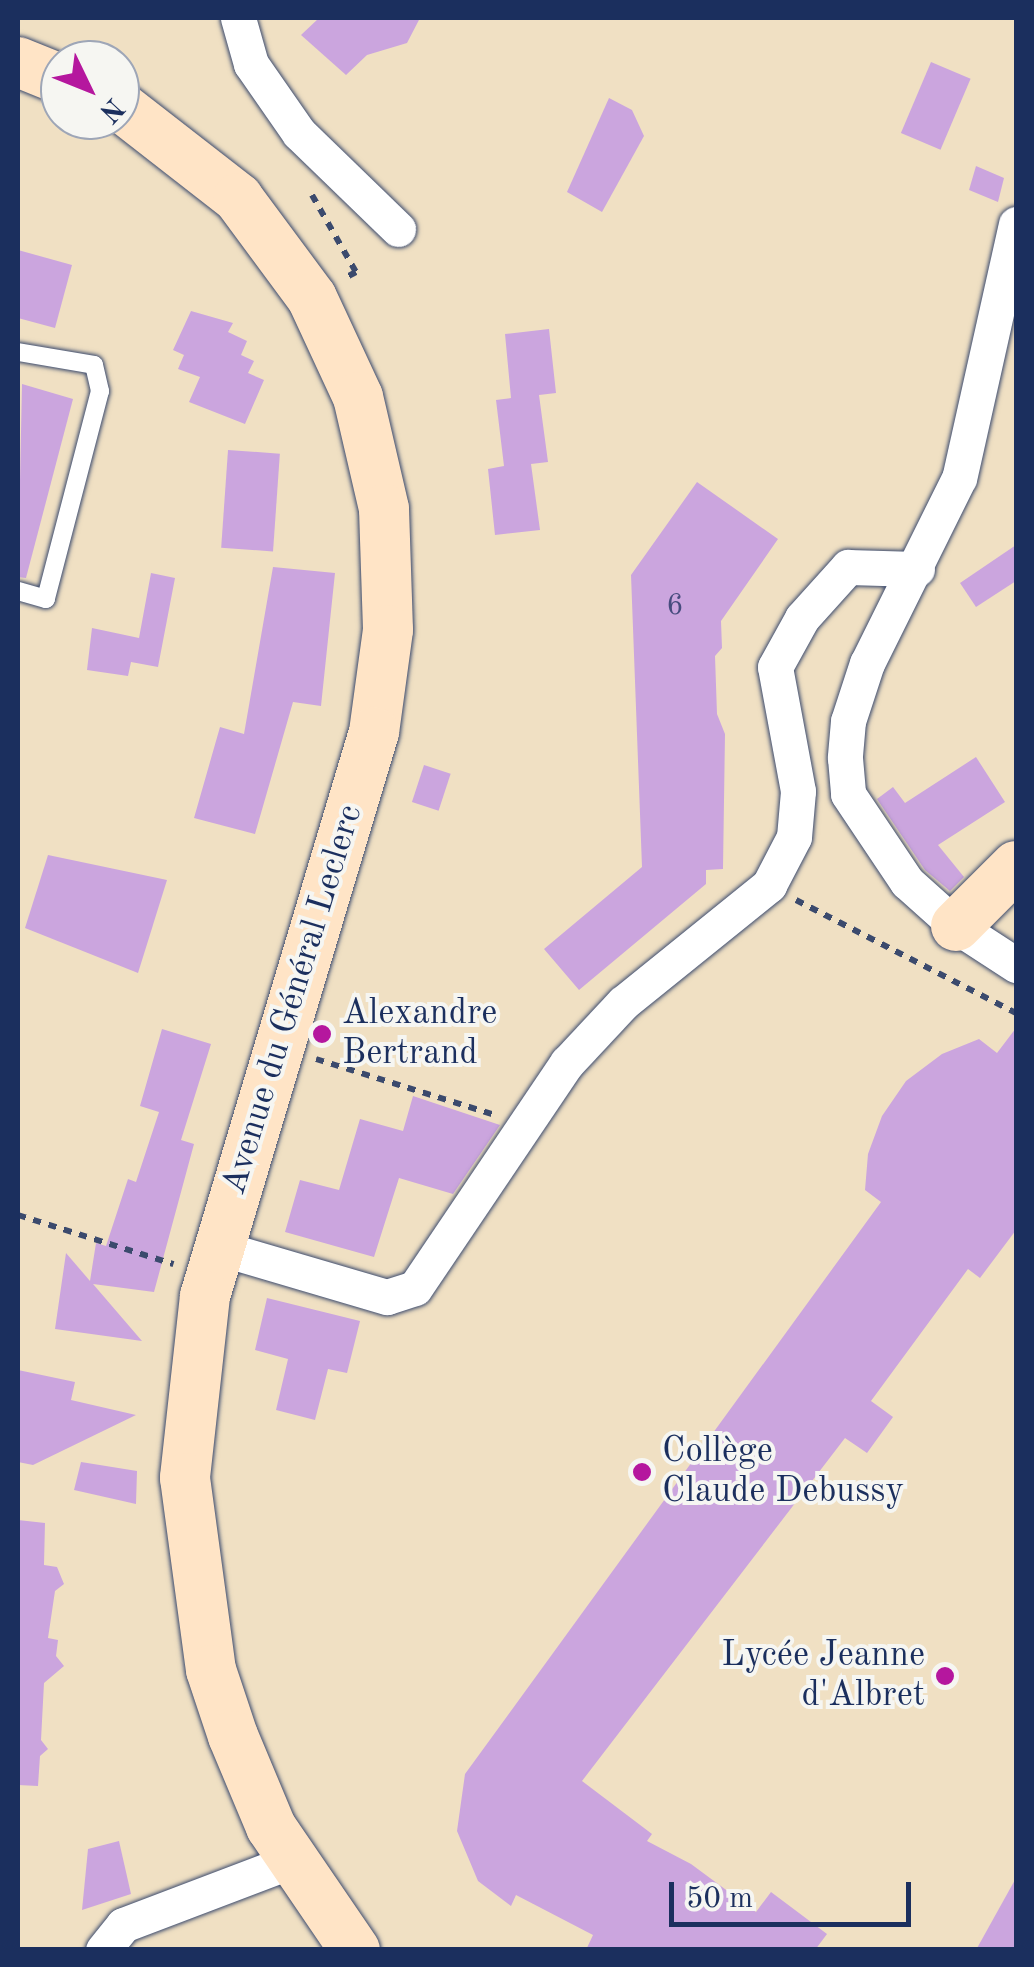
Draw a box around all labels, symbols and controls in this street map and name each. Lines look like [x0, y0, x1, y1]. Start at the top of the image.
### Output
north arrow [40, 40, 140, 140]
text: N [93, 92, 128, 126]
house number: 6 [666, 588, 684, 624]
street label: Avenue du Général Leclerc [214, 800, 372, 1200]
place label: Alexandre Bertrand [342, 993, 497, 1075]
marker: Alexandre Bertrand [311, 1023, 333, 1045]
place label: Collège Claude Debussy [662, 1431, 904, 1513]
marker: Collège Claude Debussy [631, 1461, 653, 1483]
place label: Lycée Jeanne d'Albret [721, 1635, 925, 1717]
marker: Lycée Jeanne d'Albret [934, 1665, 956, 1687]
scale bar [674, 1862, 916, 1924]
text: 50 m [686, 1884, 753, 1914]

